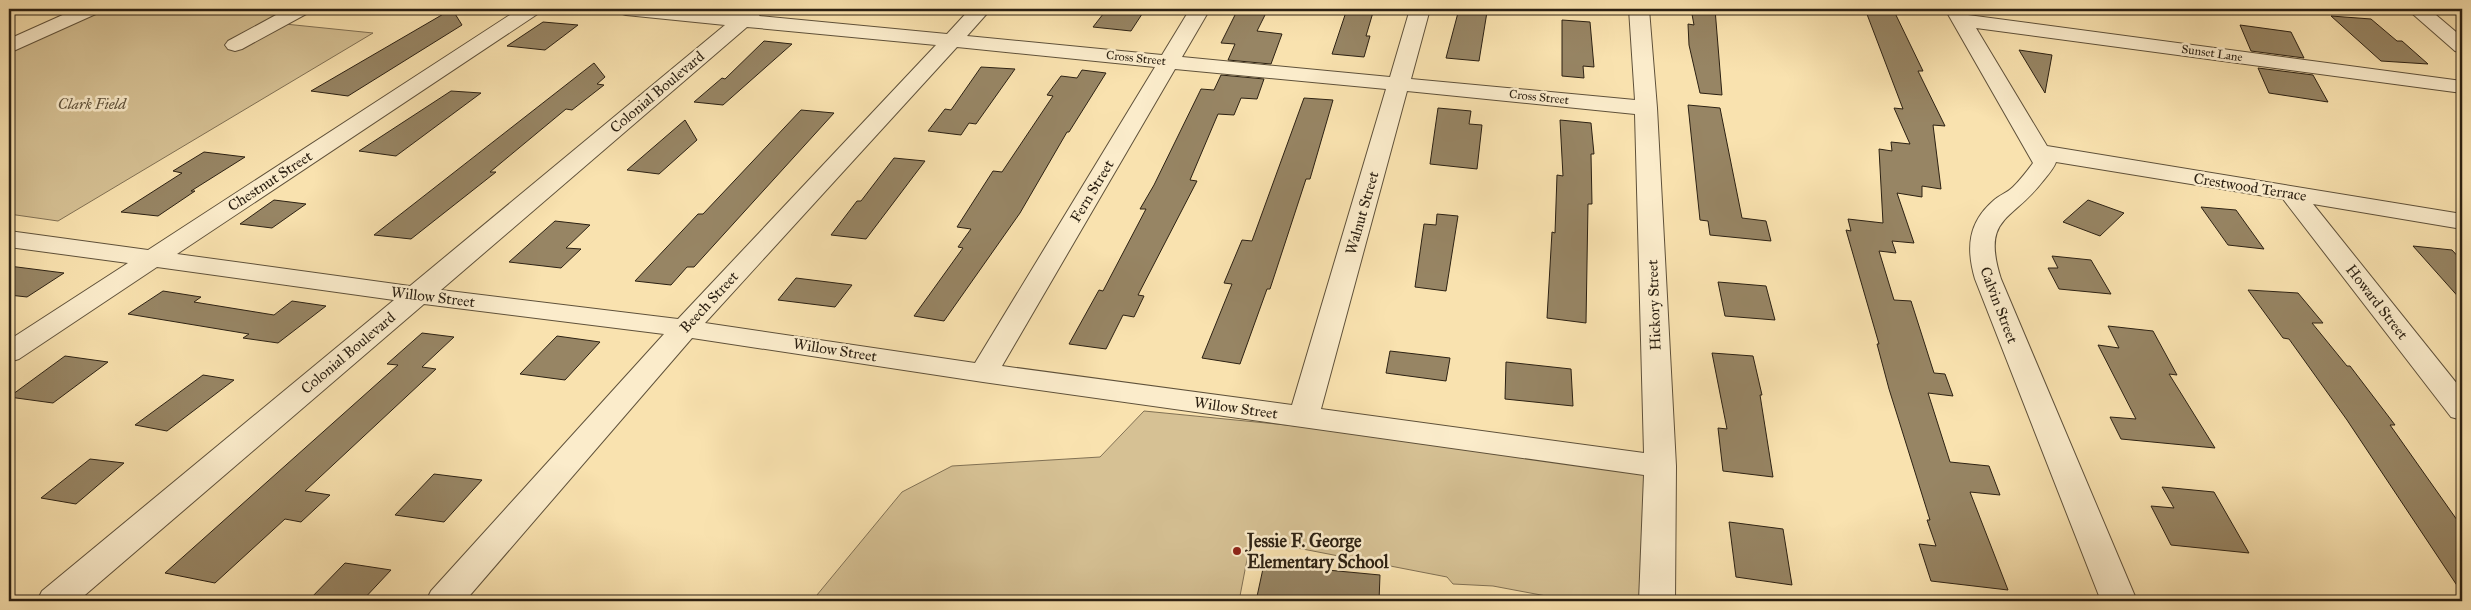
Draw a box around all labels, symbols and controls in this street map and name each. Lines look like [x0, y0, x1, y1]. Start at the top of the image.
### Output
street label: Sunset Lane [2181, 42, 2243, 64]
street label: Colonial Boulevard [606, 47, 708, 137]
street label: Cross Street [1105, 48, 1167, 68]
street label: Cross Street [1508, 87, 1570, 107]
park label: Clark Field [58, 95, 127, 113]
street label: Chestnut Street [224, 147, 316, 215]
street label: Fern Street [1066, 156, 1118, 226]
street label: Walnut Street [1342, 169, 1383, 257]
street label: Crestwood Terrace [2192, 169, 2308, 205]
street label: Hickory Street [1643, 259, 1665, 351]
street label: Howard Street [2342, 261, 2412, 344]
street label: Calvin Street [1976, 264, 2022, 346]
street label: Beech Street [676, 267, 743, 337]
street label: Willow Street [390, 283, 477, 311]
street label: Colonial Boulevard [297, 308, 399, 398]
street label: Willow Street [792, 335, 879, 366]
street label: Willow Street [1193, 393, 1280, 423]
place label: Jessie F. George Elementary School [1245, 530, 1390, 574]
marker: Jessie F. George Elementary School [1231, 545, 1243, 557]

